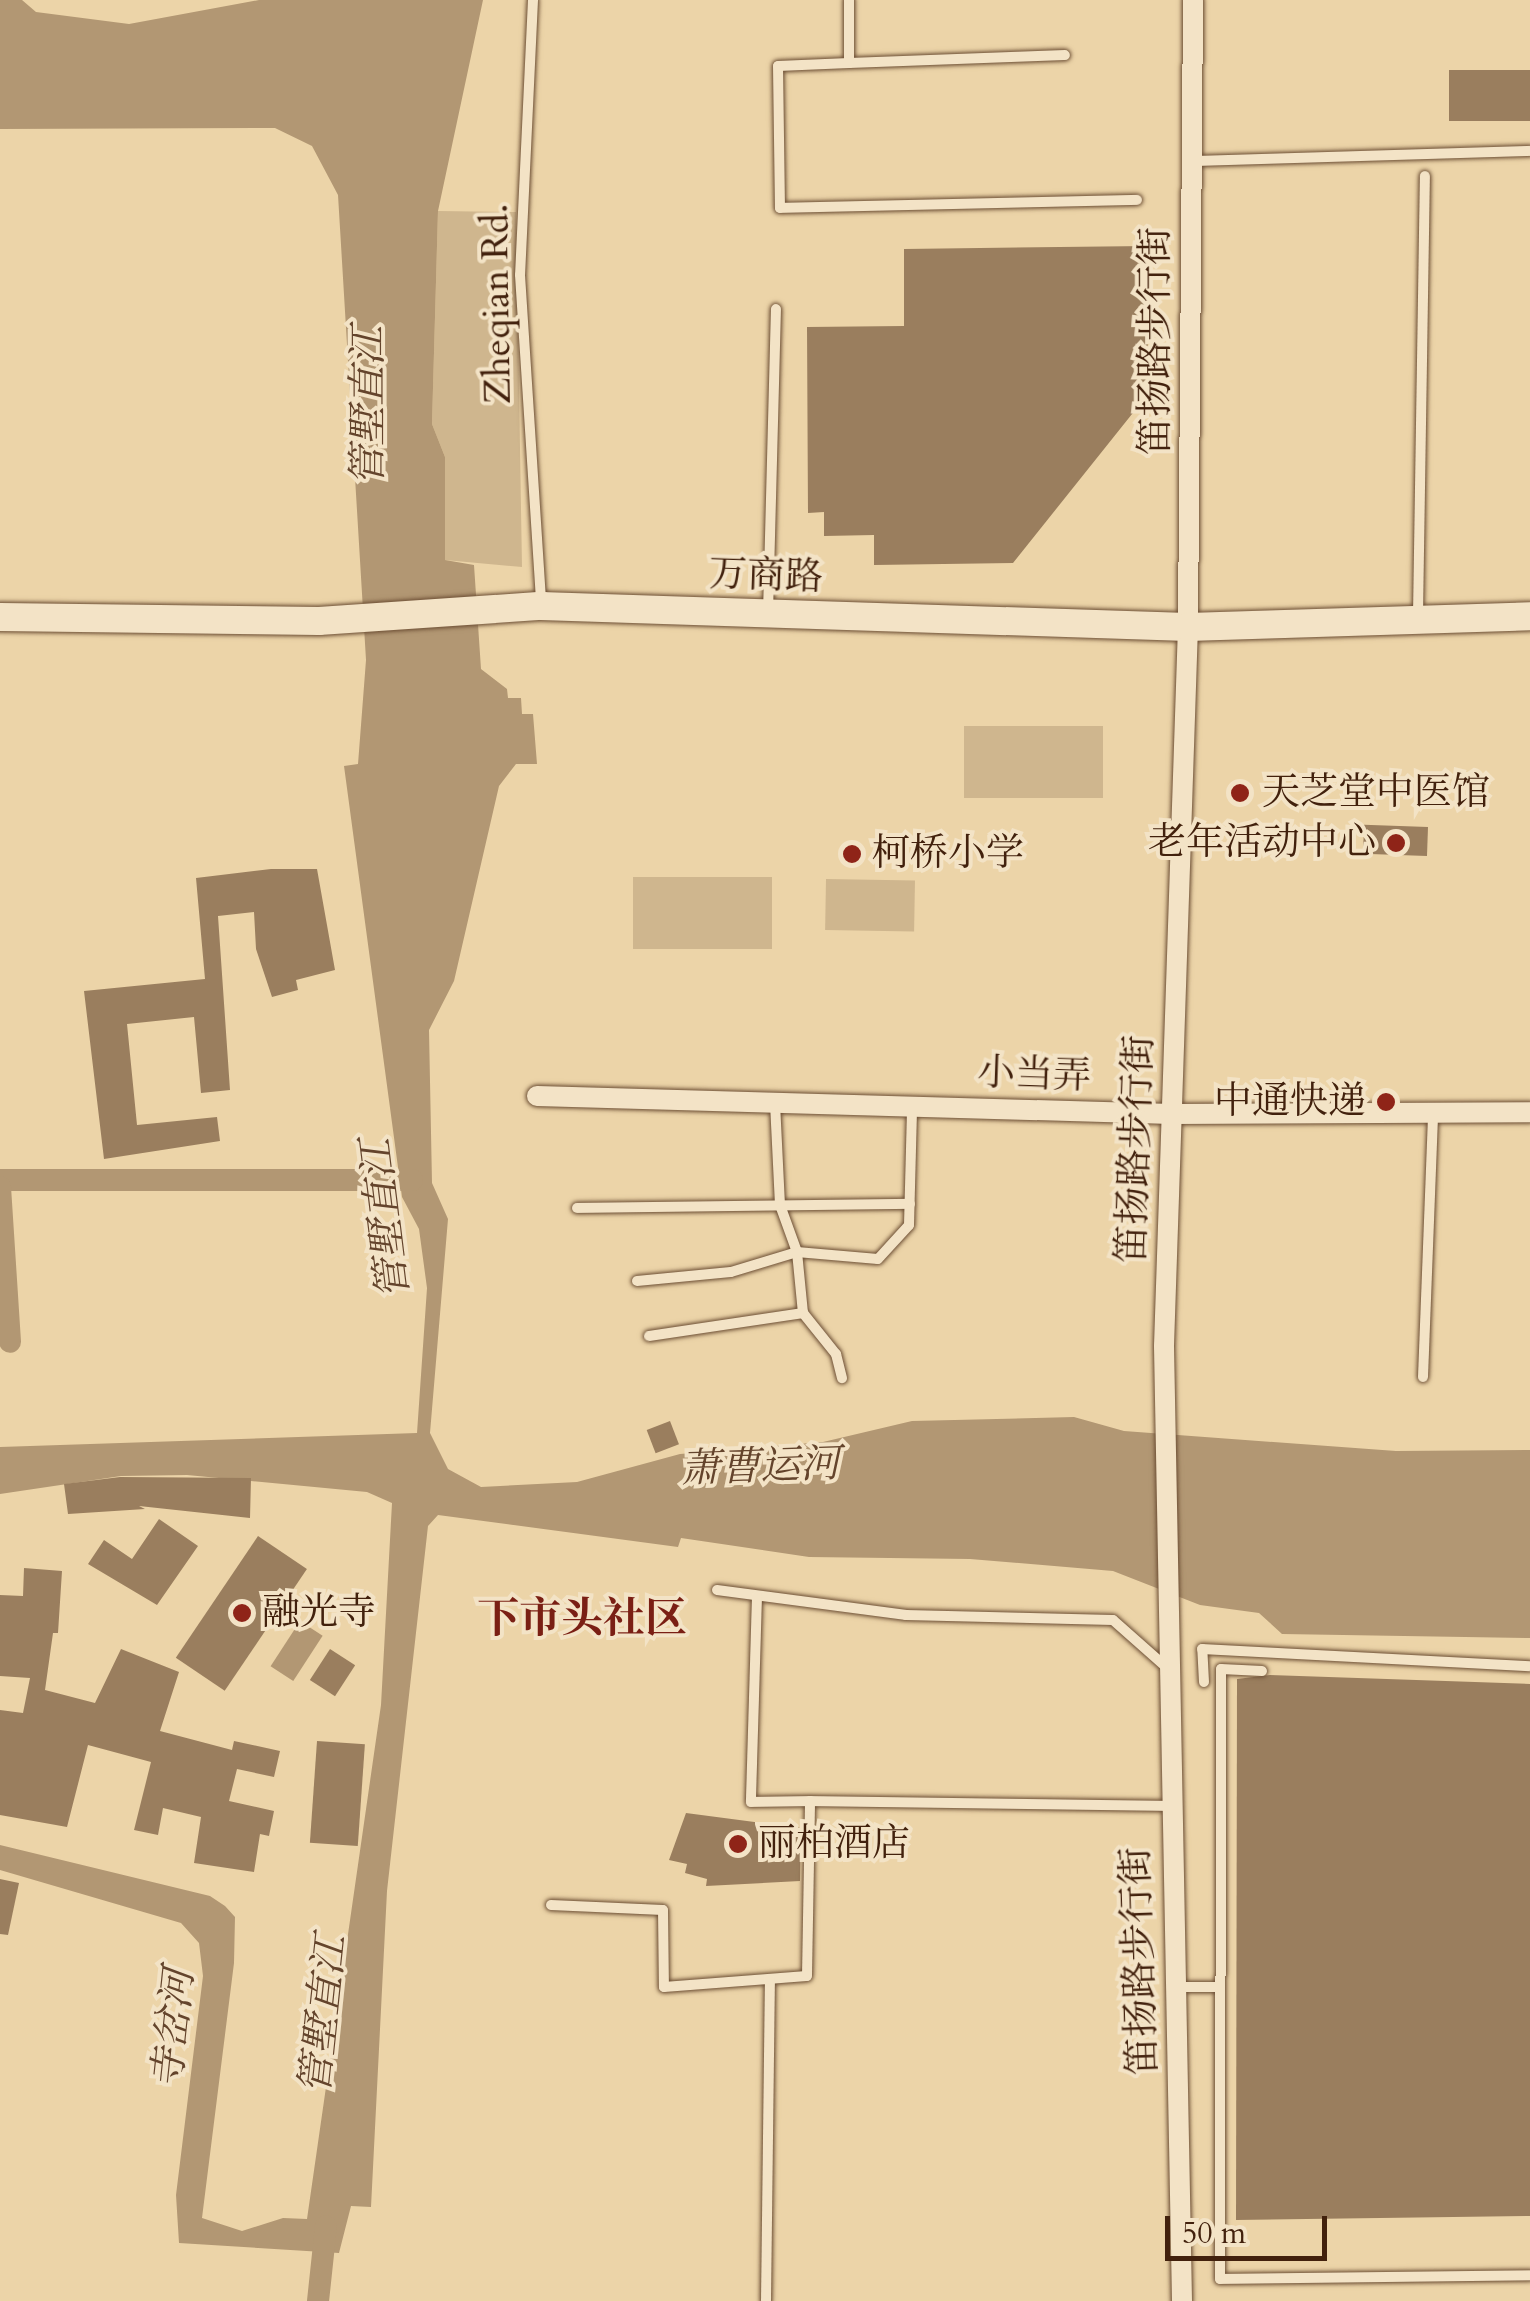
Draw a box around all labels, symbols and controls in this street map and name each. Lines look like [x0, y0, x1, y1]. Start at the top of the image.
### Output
street label: Zheqian Rd. [472, 203, 522, 405]
street label: 笛扬路步行街 [1133, 227, 1179, 455]
water label: 管墅直江 [345, 326, 393, 486]
street label: 万商路 [708, 551, 824, 601]
place label: 天芝堂中医馆 [1262, 770, 1490, 816]
marker: 天芝堂中医馆 [1227, 780, 1253, 806]
place label: 老年活动中心 [1148, 820, 1376, 866]
place label: 柯桥小学 [872, 831, 1024, 877]
marker: 老年活动中心 [1385, 832, 1407, 854]
marker: 柯桥小学 [841, 843, 863, 865]
street label: 笛扬路步行街 [1109, 1034, 1163, 1264]
street label: 小当弄 [976, 1050, 1092, 1100]
place label: 中通快递 [1214, 1079, 1366, 1125]
marker: 中通快递 [1375, 1091, 1397, 1113]
water label: 管墅直江 [352, 1137, 420, 1301]
water label: 萧曹运河 [679, 1440, 841, 1494]
place label: 融光寺 [262, 1590, 376, 1636]
district label: 下市头社区 [477, 1594, 687, 1644]
marker: 融光寺 [231, 1602, 253, 1624]
place label: 丽柏酒店 [758, 1821, 910, 1867]
marker: 丽柏酒店 [727, 1833, 749, 1855]
street label: 笛扬路步行街 [1113, 1846, 1167, 2076]
water label: 管墅直江 [292, 1933, 356, 2097]
water label: 寺岔河 [144, 1967, 204, 2091]
scale bar [1170, 2196, 1332, 2258]
text: 50 m [1182, 2213, 1246, 2254]

